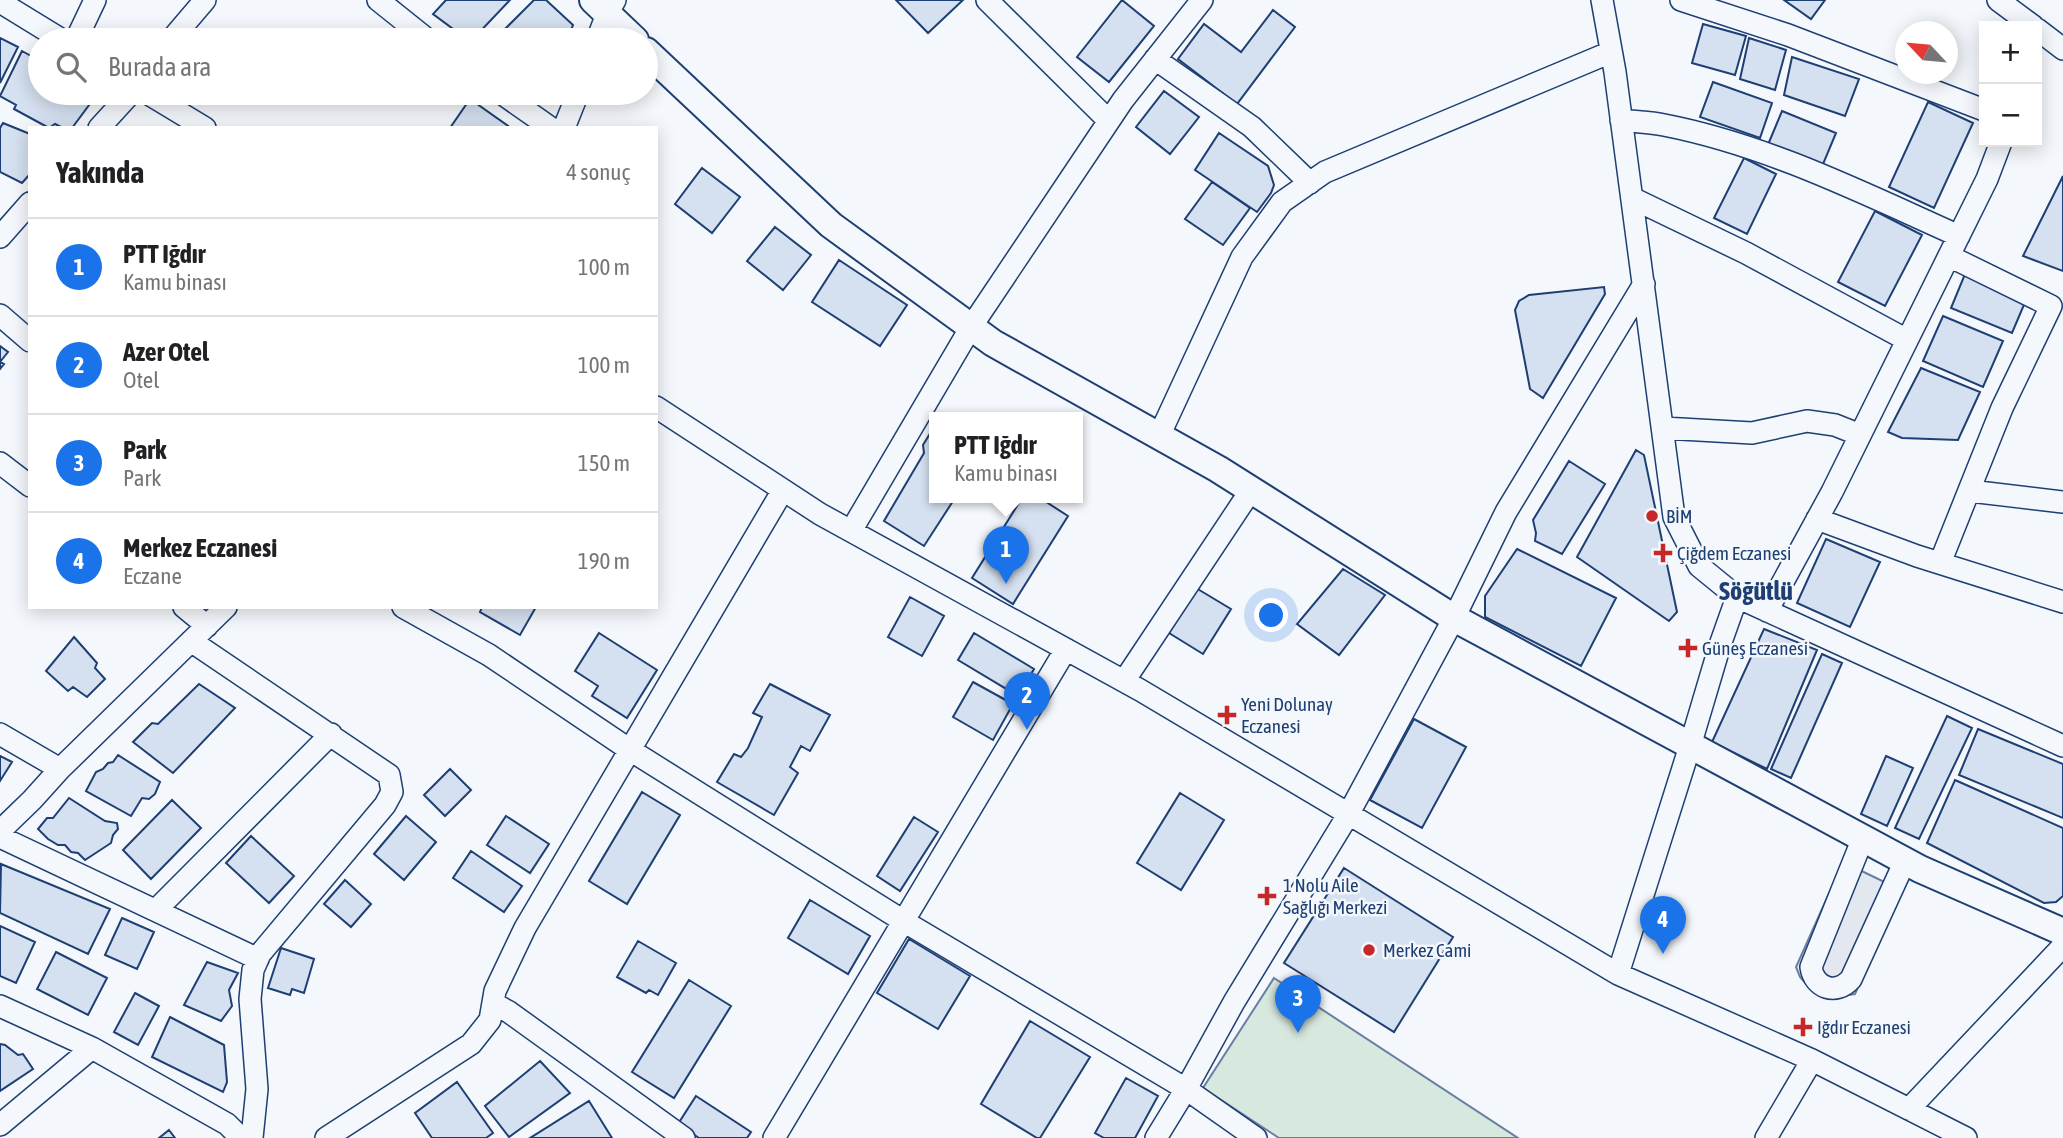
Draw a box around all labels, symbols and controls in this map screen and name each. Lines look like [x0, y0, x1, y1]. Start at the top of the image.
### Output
north arrow [1895, 21, 1958, 84]
map controls [1979, 21, 2042, 147]
button: + [1979, 21, 2042, 84]
search box [28, 28, 658, 105]
icon: search [52, 48, 90, 86]
text: Burada ara [108, 52, 211, 82]
button: − [1979, 84, 2042, 147]
text: Yakında [56, 155, 144, 189]
text: 4 sonuç [566, 159, 630, 185]
text: PTT Iğdır [123, 239, 205, 269]
text: 1 [74, 254, 84, 280]
text: 100 m [578, 254, 630, 280]
text: Kamu binası [123, 269, 227, 295]
text: Azer Otel [123, 337, 209, 367]
text: 2 [74, 352, 84, 378]
text: 100 m [578, 352, 630, 378]
text: Otel [123, 367, 159, 393]
popup [929, 412, 1083, 503]
text: PTT Iğdır [954, 430, 1037, 460]
text: Park [123, 435, 166, 465]
text: 3 [74, 450, 84, 476]
text: 150 m [578, 450, 630, 476]
text: Kamu binası [954, 460, 1058, 486]
text: Park [123, 465, 161, 491]
place label: BİM [1666, 505, 1693, 527]
marker: BİM [1644, 508, 1660, 524]
pin: 1 [983, 526, 1029, 584]
text: Merkez Eczanesi [123, 533, 277, 563]
place label: Çiğdem Eczanesi [1677, 542, 1791, 564]
marker: Çiğdem Eczanesi [1655, 545, 1671, 561]
text: 4 [74, 548, 84, 574]
text: 190 m [578, 548, 630, 574]
text: Eczane [123, 563, 182, 589]
district label: Söğütlü [1719, 576, 1793, 606]
your location [1254, 598, 1288, 632]
place label: Güneş Eczanesi [1702, 637, 1808, 659]
marker: Güneş Eczanesi [1680, 640, 1696, 656]
pin: 2 [1004, 672, 1050, 730]
place label: Yeni Dolunay Eczanesi [1241, 693, 1333, 737]
marker: Yeni Dolunay Eczanesi [1219, 707, 1235, 723]
place label: 1 Nolu Aile Sağlığı Merkezi [1283, 874, 1387, 918]
marker: 1 Nolu Aile Sağlığı Merkezi [1257, 886, 1277, 906]
pin: 4 [1640, 896, 1686, 954]
place label: Merkez Cami [1383, 939, 1471, 961]
marker: Merkez Cami [1361, 942, 1377, 958]
pin: 3 [1275, 975, 1321, 1033]
place label: Iğdır Eczanesi [1817, 1016, 1911, 1038]
marker: Iğdır Eczanesi [1795, 1019, 1811, 1035]

